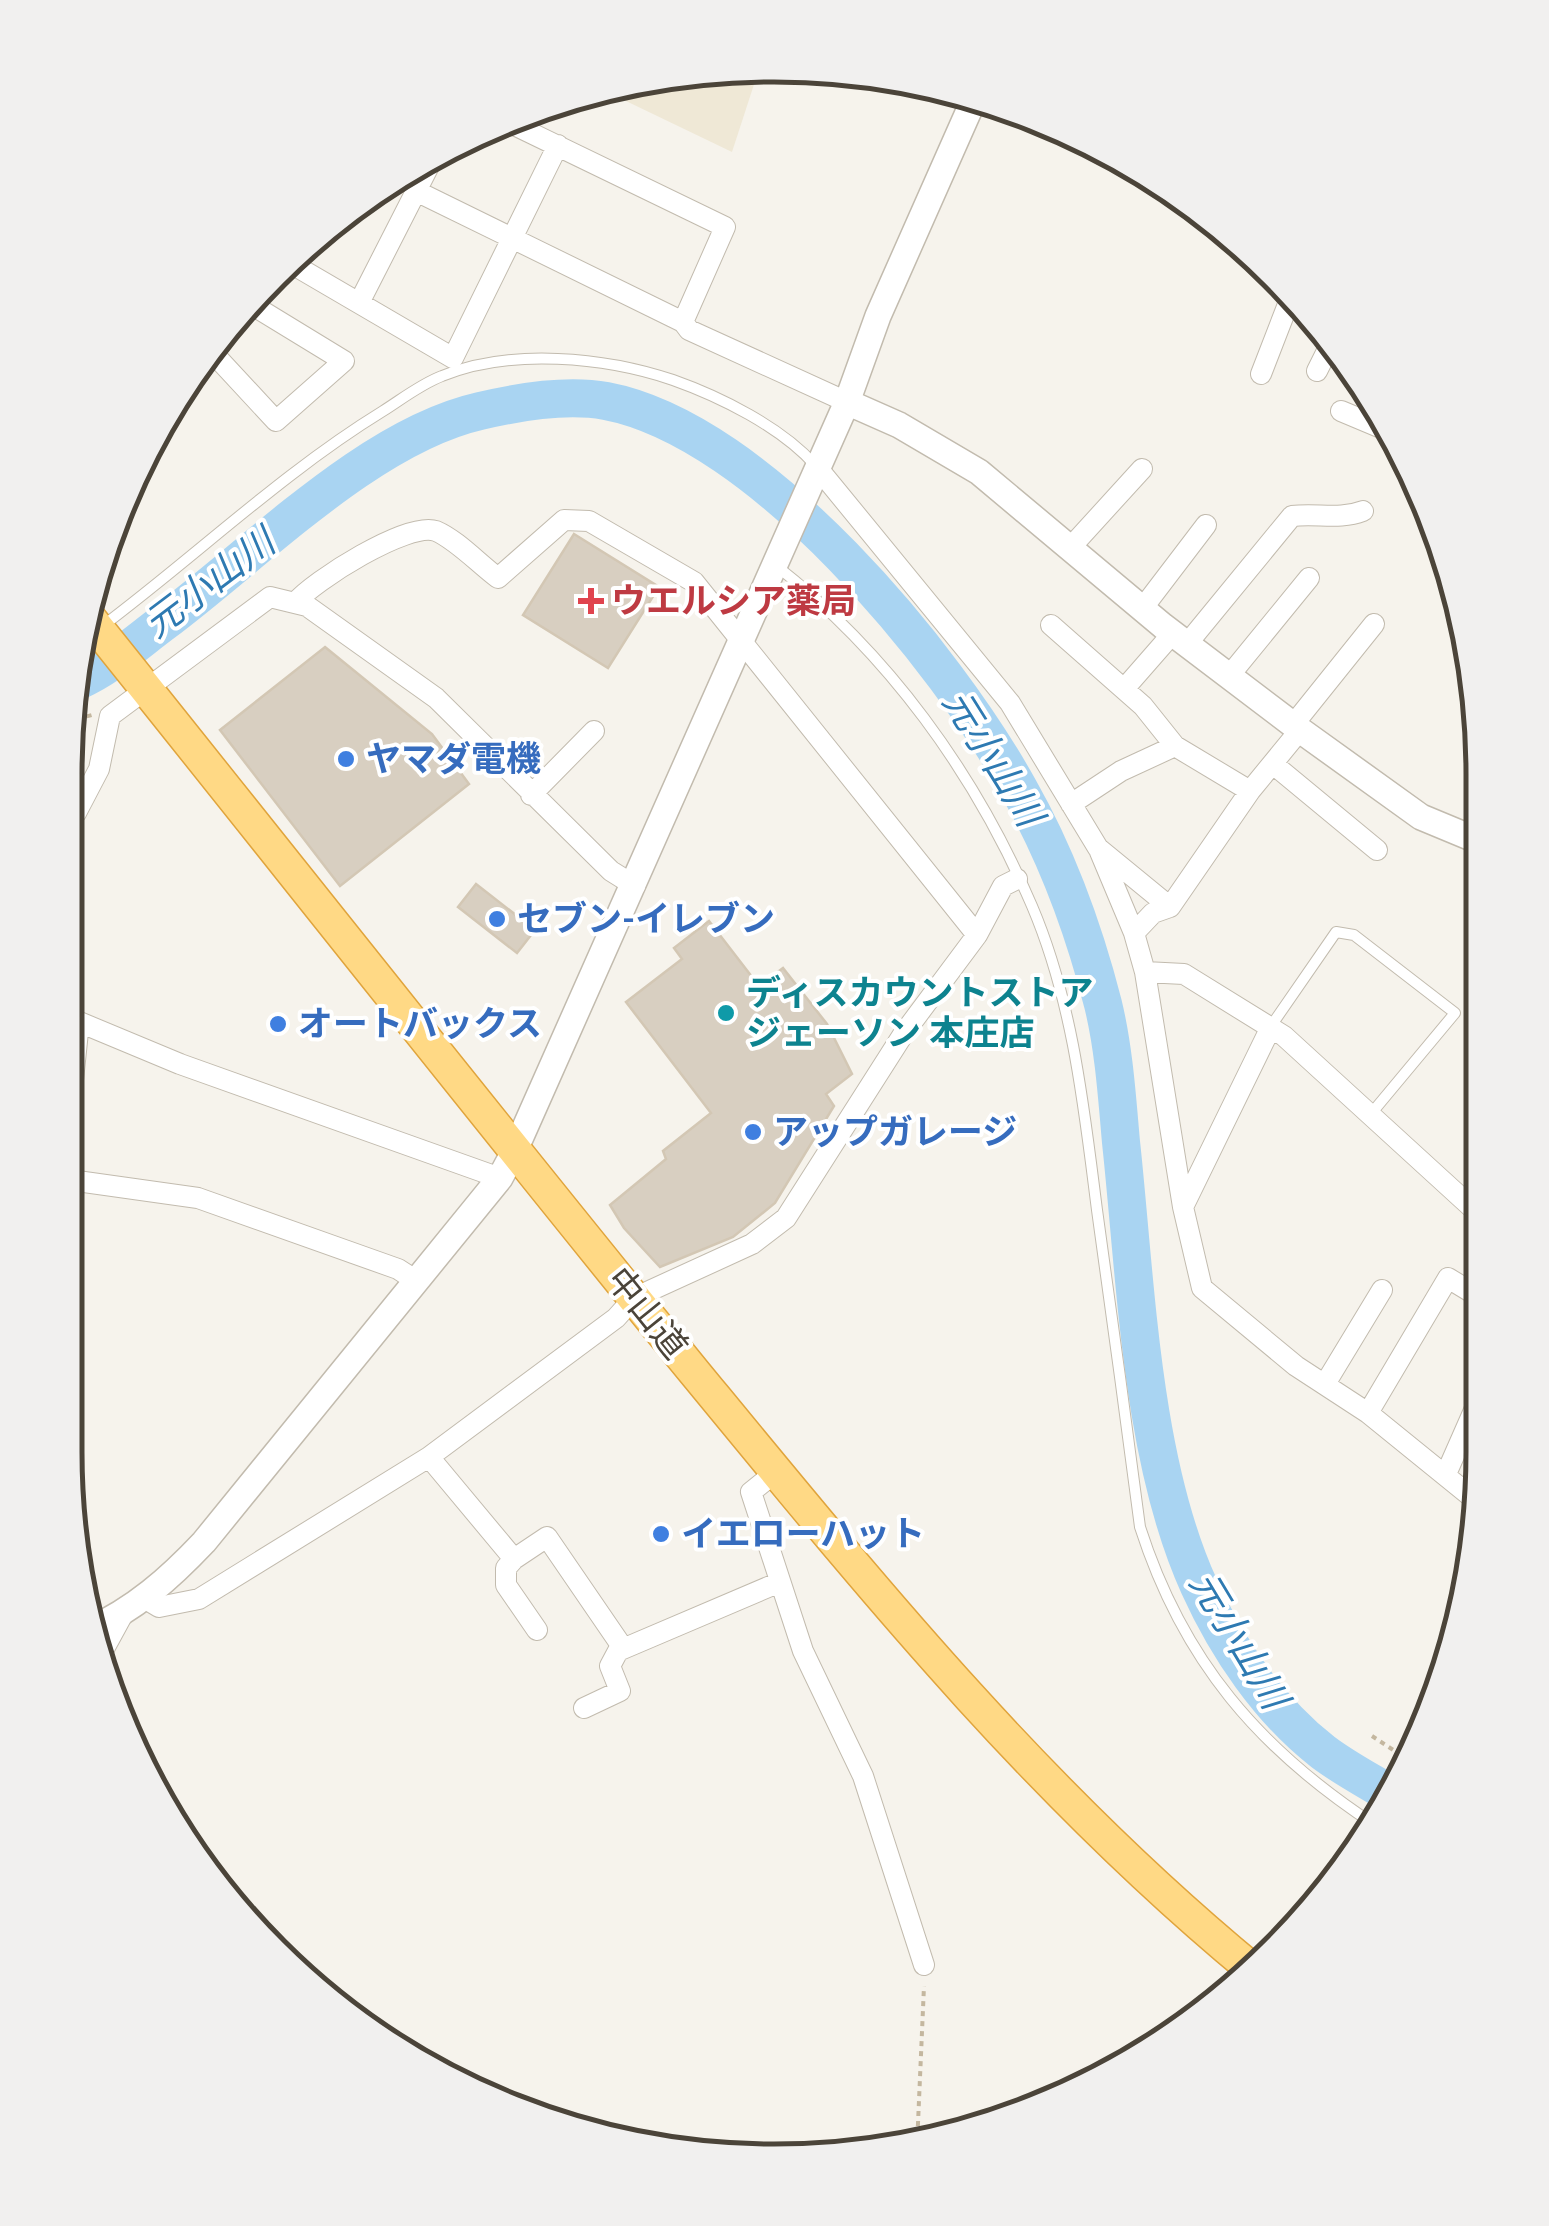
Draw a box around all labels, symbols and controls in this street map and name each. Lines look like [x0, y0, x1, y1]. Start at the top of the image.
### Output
water label: 元小山川 [133, 515, 286, 646]
place label: ウエルシア薬局 [611, 578, 856, 620]
marker: ウエルシア薬局 [580, 590, 602, 612]
water label: 元小山川 [935, 680, 1057, 837]
place label: ヤマダ電機 [366, 736, 541, 778]
marker: ヤマダ電機 [335, 748, 357, 770]
place label: セブン-イレブン [517, 896, 775, 938]
marker: セブン-イレブン [486, 908, 508, 930]
place label: ディスカウントストア ジェーソン 本庄店 [746, 970, 1094, 1052]
place label: オートバックス [298, 1001, 542, 1043]
marker: ディスカウントストア ジェーソン 本庄店 [715, 1002, 737, 1024]
marker: オートバックス [267, 1013, 289, 1035]
place label: アップガレージ [773, 1109, 1017, 1151]
marker: アップガレージ [742, 1121, 764, 1143]
street label: 中山道 [599, 1258, 698, 1366]
place label: イエローハット [681, 1511, 925, 1553]
marker: イエローハット [650, 1523, 672, 1545]
water label: 元小山川 [1182, 1562, 1302, 1719]

